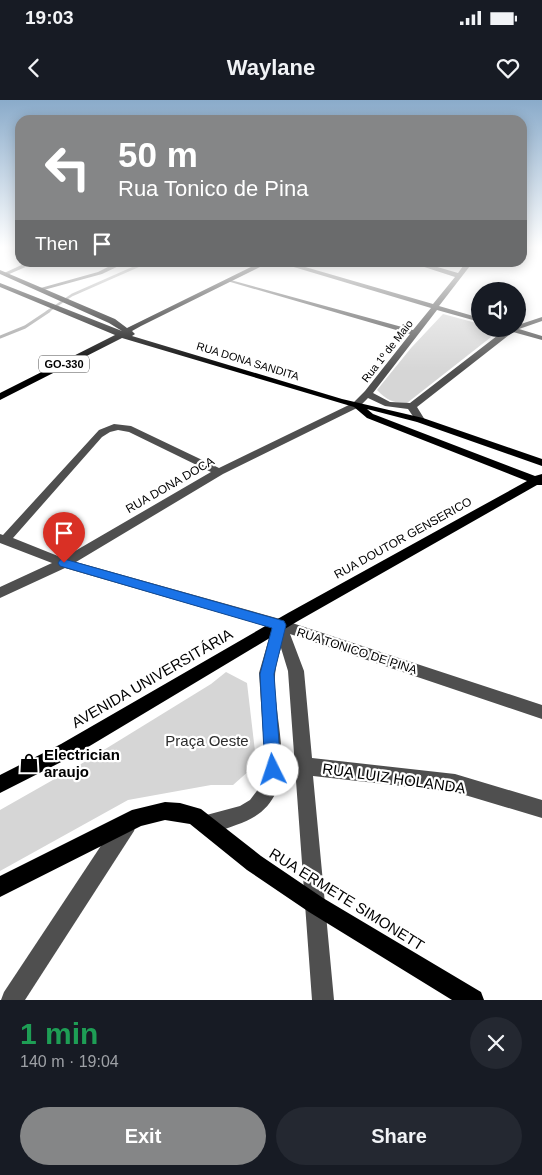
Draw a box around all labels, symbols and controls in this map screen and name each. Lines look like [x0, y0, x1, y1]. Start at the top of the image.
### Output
text: 19:03 [25, 7, 74, 28]
icon: back [20, 54, 48, 82]
icon: heart [494, 54, 522, 82]
text: Waylane [227, 55, 315, 80]
icon: left [35, 135, 100, 200]
text: 50 m [118, 135, 198, 174]
text: Rua Tonico de Pina [118, 176, 308, 201]
icon: arrive [88, 230, 116, 258]
text: Then [35, 233, 78, 254]
map controls [471, 282, 526, 337]
button: sound [471, 282, 526, 337]
street label: Rua 1º de Maio [359, 318, 415, 384]
street label: RUA DONA SANDITA [195, 340, 301, 383]
road number: GO-330 [39, 355, 89, 372]
street label: RUA DONA DOCA [123, 454, 217, 516]
street label: RUA DOUTOR GENSERICO [332, 494, 474, 582]
pin [43, 512, 85, 563]
icon: arrive [50, 519, 78, 547]
street label: AVENIDA UNIVERSITÁRIA [68, 625, 236, 731]
street label: RUA TONICO DE PINA [295, 625, 419, 677]
park label: Praça Oeste [165, 732, 249, 749]
position arrow [246, 743, 298, 795]
place label: Electrician araujo [44, 746, 120, 780]
shop icon: Electrician araujo [18, 752, 40, 774]
street label: RUA LUIZ HOLANDA [321, 760, 467, 796]
street label: RUA ERMETE SIMONETT [267, 844, 427, 954]
text: 1 min [20, 1017, 98, 1050]
button: close [470, 1017, 522, 1069]
text: 140 m · 19:04 [20, 1053, 119, 1070]
button: Exit [20, 1107, 266, 1165]
button: Share [276, 1107, 522, 1165]

